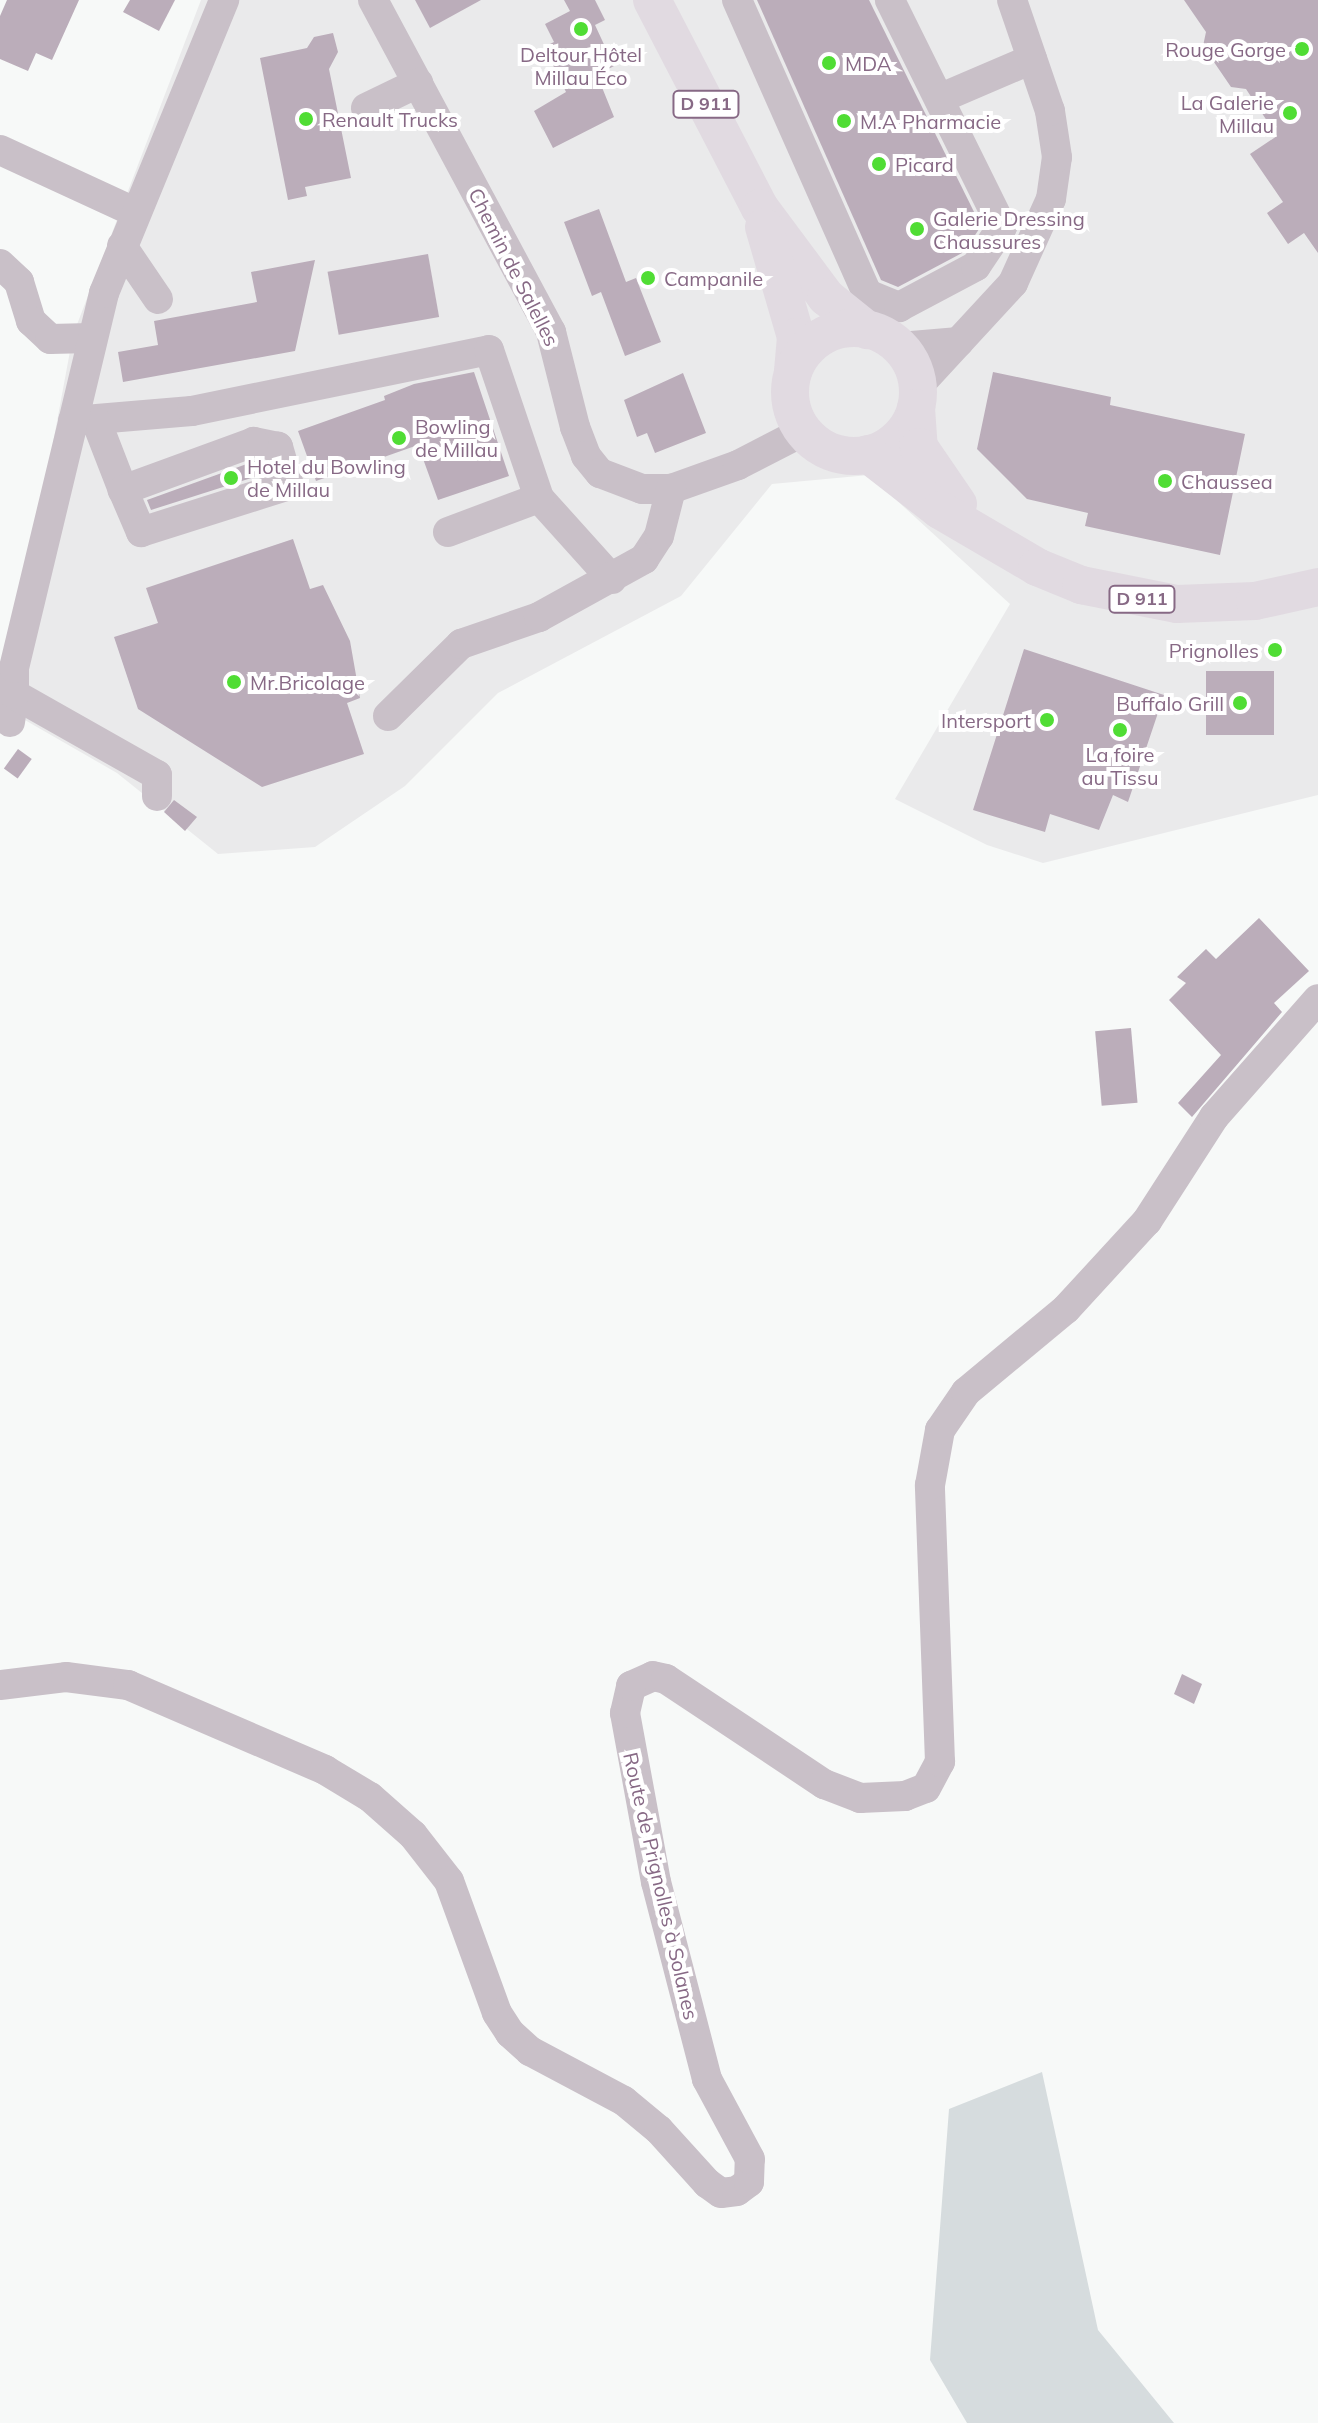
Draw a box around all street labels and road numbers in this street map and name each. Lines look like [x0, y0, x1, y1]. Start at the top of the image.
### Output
road number: D 911 [672, 90, 740, 118]
street label: Chemin de Salelles [464, 184, 564, 350]
road number: D 911 [1108, 585, 1176, 613]
street label: Route de Prignolles à Solanes [619, 1750, 703, 2022]

